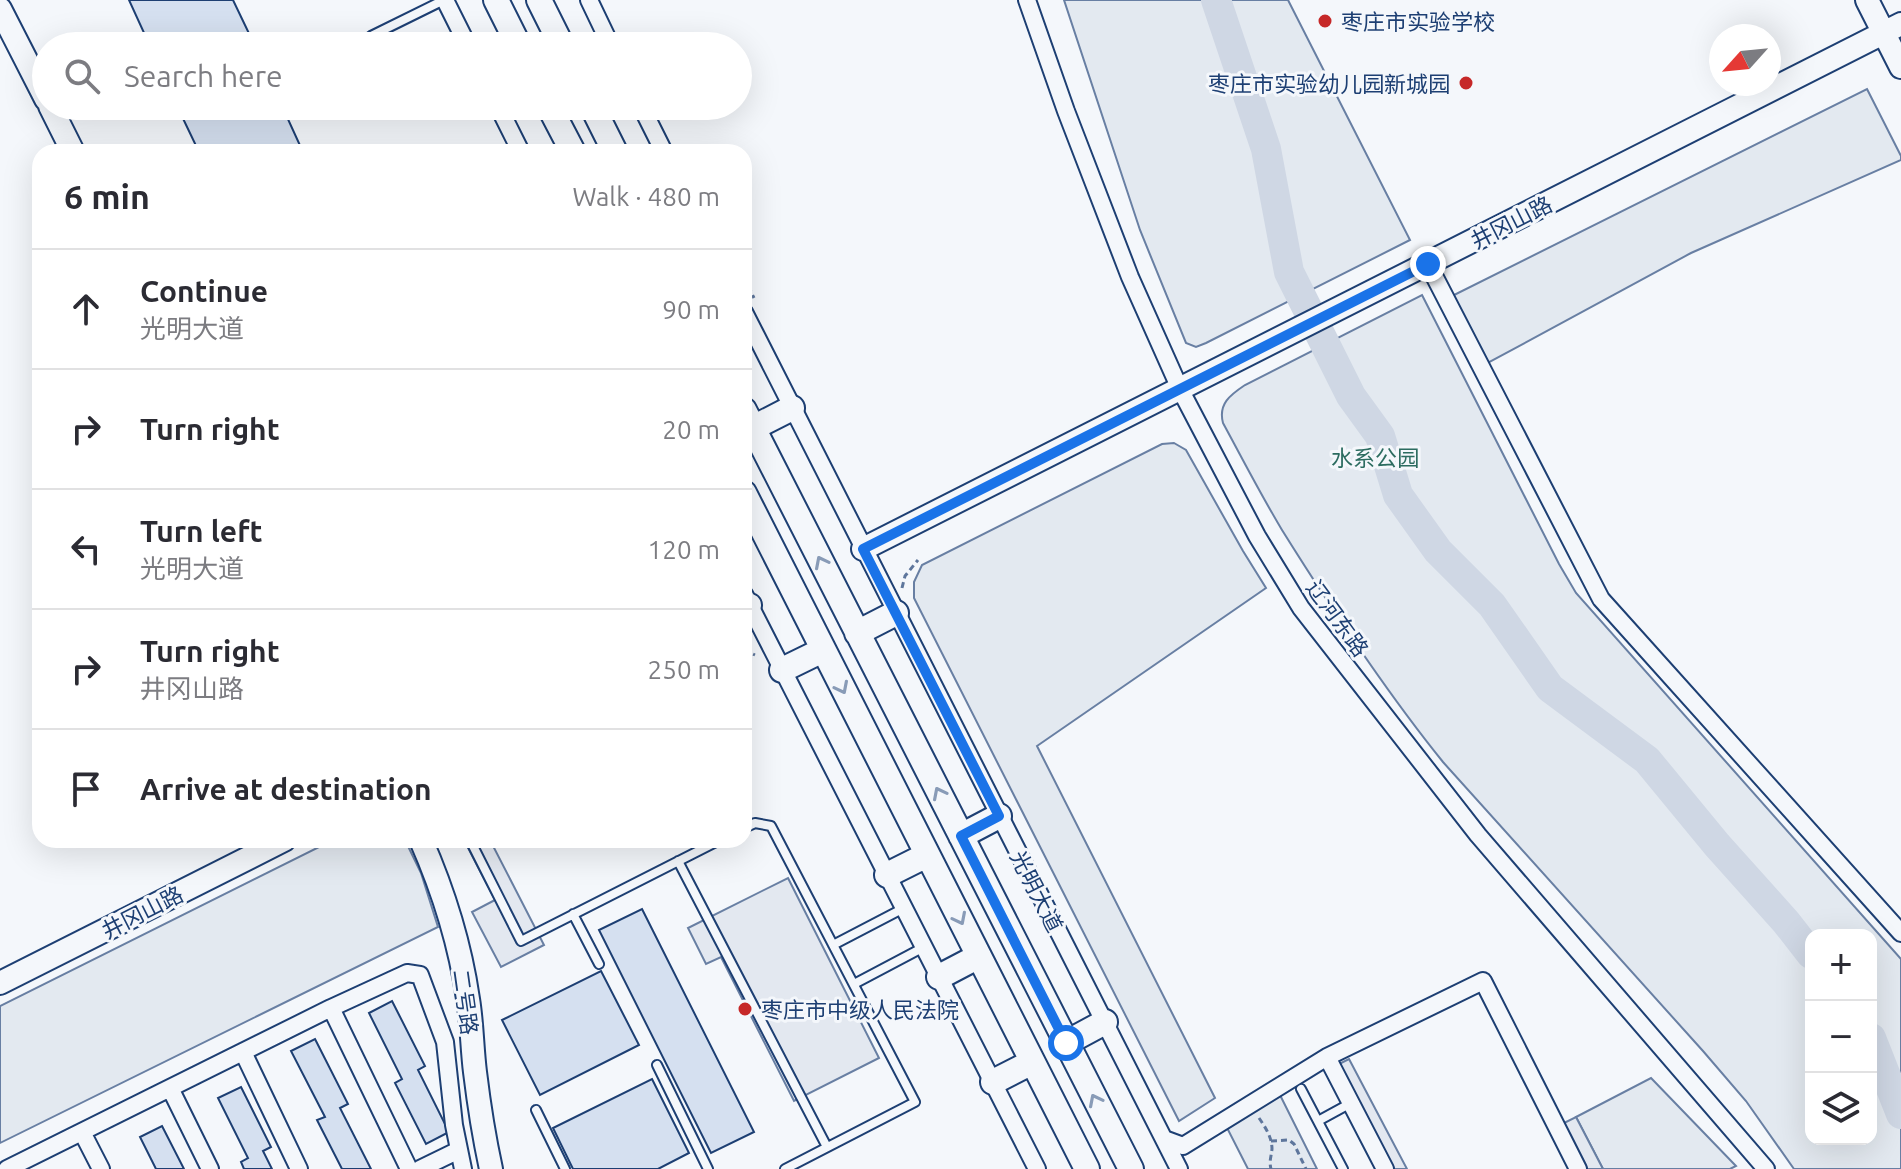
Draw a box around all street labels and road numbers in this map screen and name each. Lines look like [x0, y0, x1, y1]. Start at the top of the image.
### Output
street label: 井冈山路 [1466, 191, 1556, 253]
street label: 辽河东路 [1302, 575, 1374, 661]
street label: 光明大道 [1006, 846, 1068, 936]
street label: 井冈山路 [97, 881, 187, 943]
street label: 二号路 [449, 968, 483, 1036]

